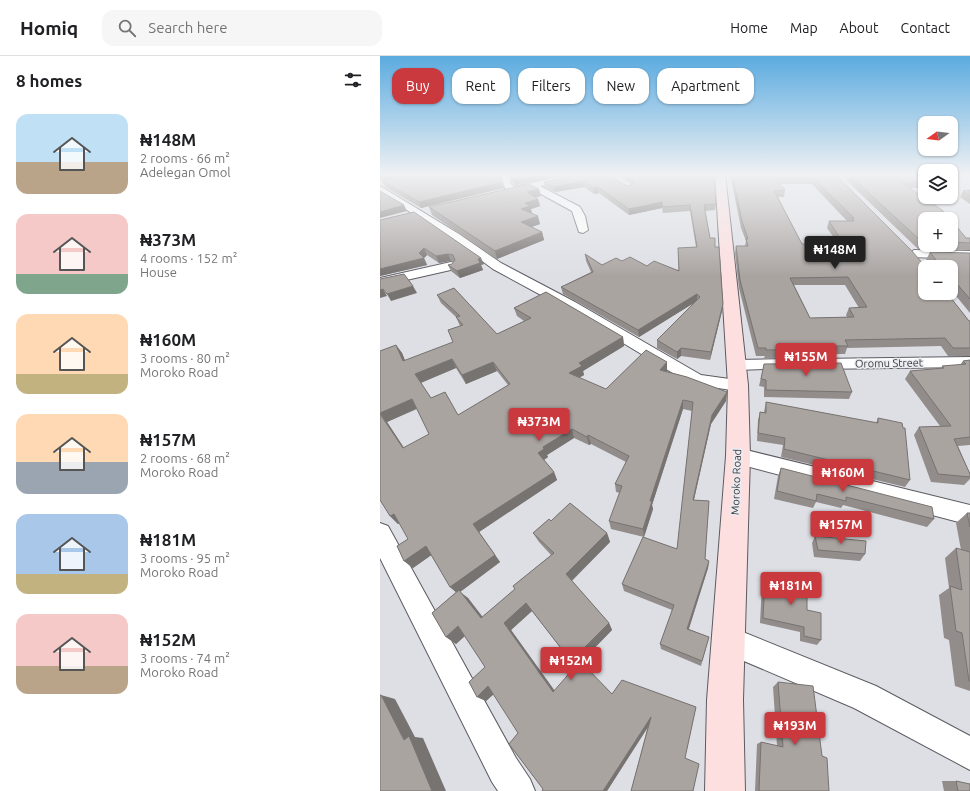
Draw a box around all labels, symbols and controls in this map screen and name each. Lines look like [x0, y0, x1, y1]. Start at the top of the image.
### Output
search box [102, 10, 382, 46]
text: Homiq [20, 17, 78, 39]
icon: search [116, 17, 138, 39]
text: Search here [148, 19, 228, 36]
text: Home [730, 20, 768, 36]
text: Map [790, 20, 818, 36]
text: About [840, 20, 879, 36]
text: Contact [901, 20, 950, 36]
chip: Buy [392, 68, 444, 104]
chip: Rent [452, 68, 510, 104]
chip: Filters [518, 68, 585, 104]
chip: New [593, 68, 649, 104]
chip: Apartment [657, 68, 754, 104]
icon: filters [342, 69, 364, 91]
text: 8 homes [16, 71, 82, 90]
north arrow [918, 116, 958, 156]
map controls [918, 116, 958, 300]
icon: home [48, 130, 96, 178]
text: ₦148M [140, 130, 196, 149]
text: 2 rooms · 66 m² [140, 151, 230, 165]
button: layers [918, 164, 958, 204]
text: Adelegan Omol [140, 165, 231, 179]
button: + [918, 212, 958, 252]
icon: home [48, 230, 96, 278]
text: ₦373M [140, 230, 196, 249]
pin: ₦148M [807, 236, 863, 270]
text: ₦148M [814, 242, 856, 256]
text: 4 rooms · 152 m² [140, 251, 237, 265]
button: − [918, 260, 958, 300]
text: House [140, 265, 177, 279]
icon: home [48, 330, 96, 378]
text: ₦160M [140, 330, 196, 349]
pin: ₦155M [778, 343, 834, 377]
text: ₦155M [785, 349, 827, 363]
text: 3 rooms · 80 m² [140, 351, 230, 365]
street label: Oromu Street [855, 356, 924, 370]
text: Moroko Road [140, 365, 218, 379]
pin: ₦373M [511, 408, 567, 442]
text: ₦373M [518, 414, 560, 428]
icon: home [48, 430, 96, 478]
text: ₦157M [140, 430, 196, 449]
street label: Moroko Road [729, 449, 743, 515]
text: 2 rooms · 68 m² [140, 451, 230, 465]
pin: ₦160M [815, 459, 871, 493]
text: Moroko Road [140, 465, 218, 479]
text: ₦160M [822, 465, 864, 479]
pin: ₦157M [813, 511, 869, 545]
text: ₦157M [820, 517, 862, 531]
icon: home [48, 530, 96, 578]
text: ₦181M [140, 530, 196, 549]
text: 3 rooms · 95 m² [140, 551, 230, 565]
text: Moroko Road [140, 565, 218, 579]
pin: ₦181M [763, 572, 819, 606]
text: ₦181M [770, 578, 812, 592]
icon: home [48, 630, 96, 678]
text: ₦152M [140, 630, 196, 649]
pin: ₦152M [543, 647, 599, 681]
text: 3 rooms · 74 m² [140, 651, 230, 665]
text: ₦152M [550, 653, 592, 667]
text: Moroko Road [140, 665, 218, 679]
pin: ₦193M [767, 712, 823, 746]
text: ₦193M [774, 718, 816, 732]

